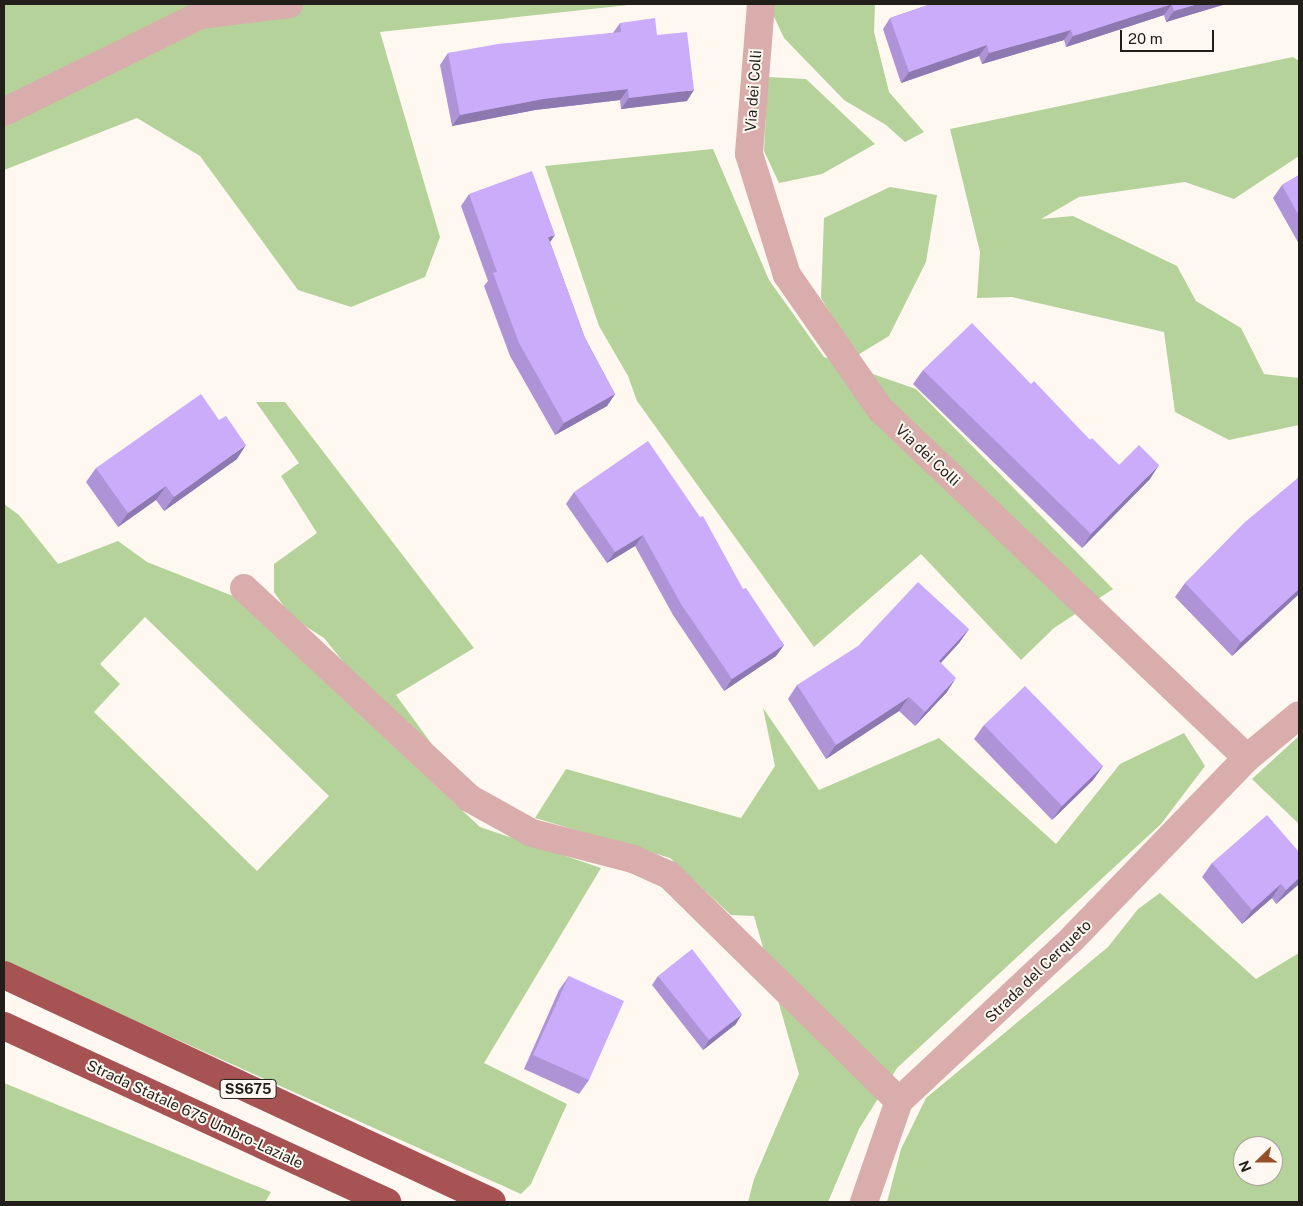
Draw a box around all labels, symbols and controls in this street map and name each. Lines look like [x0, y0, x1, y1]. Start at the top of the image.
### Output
scale bar [1123, 20, 1217, 52]
text: 20 m [1128, 30, 1163, 47]
street label: Via dei Colli [741, 50, 765, 132]
street label: Via dei Colli [892, 421, 964, 489]
street label: Strada del Cerqueto [981, 916, 1095, 1026]
street label: Strada Statale 675 Umbro-Laziale [84, 1056, 306, 1172]
road number: SS675 [219, 1078, 277, 1100]
north arrow [1233, 1136, 1283, 1186]
text: N [1236, 1158, 1254, 1174]

